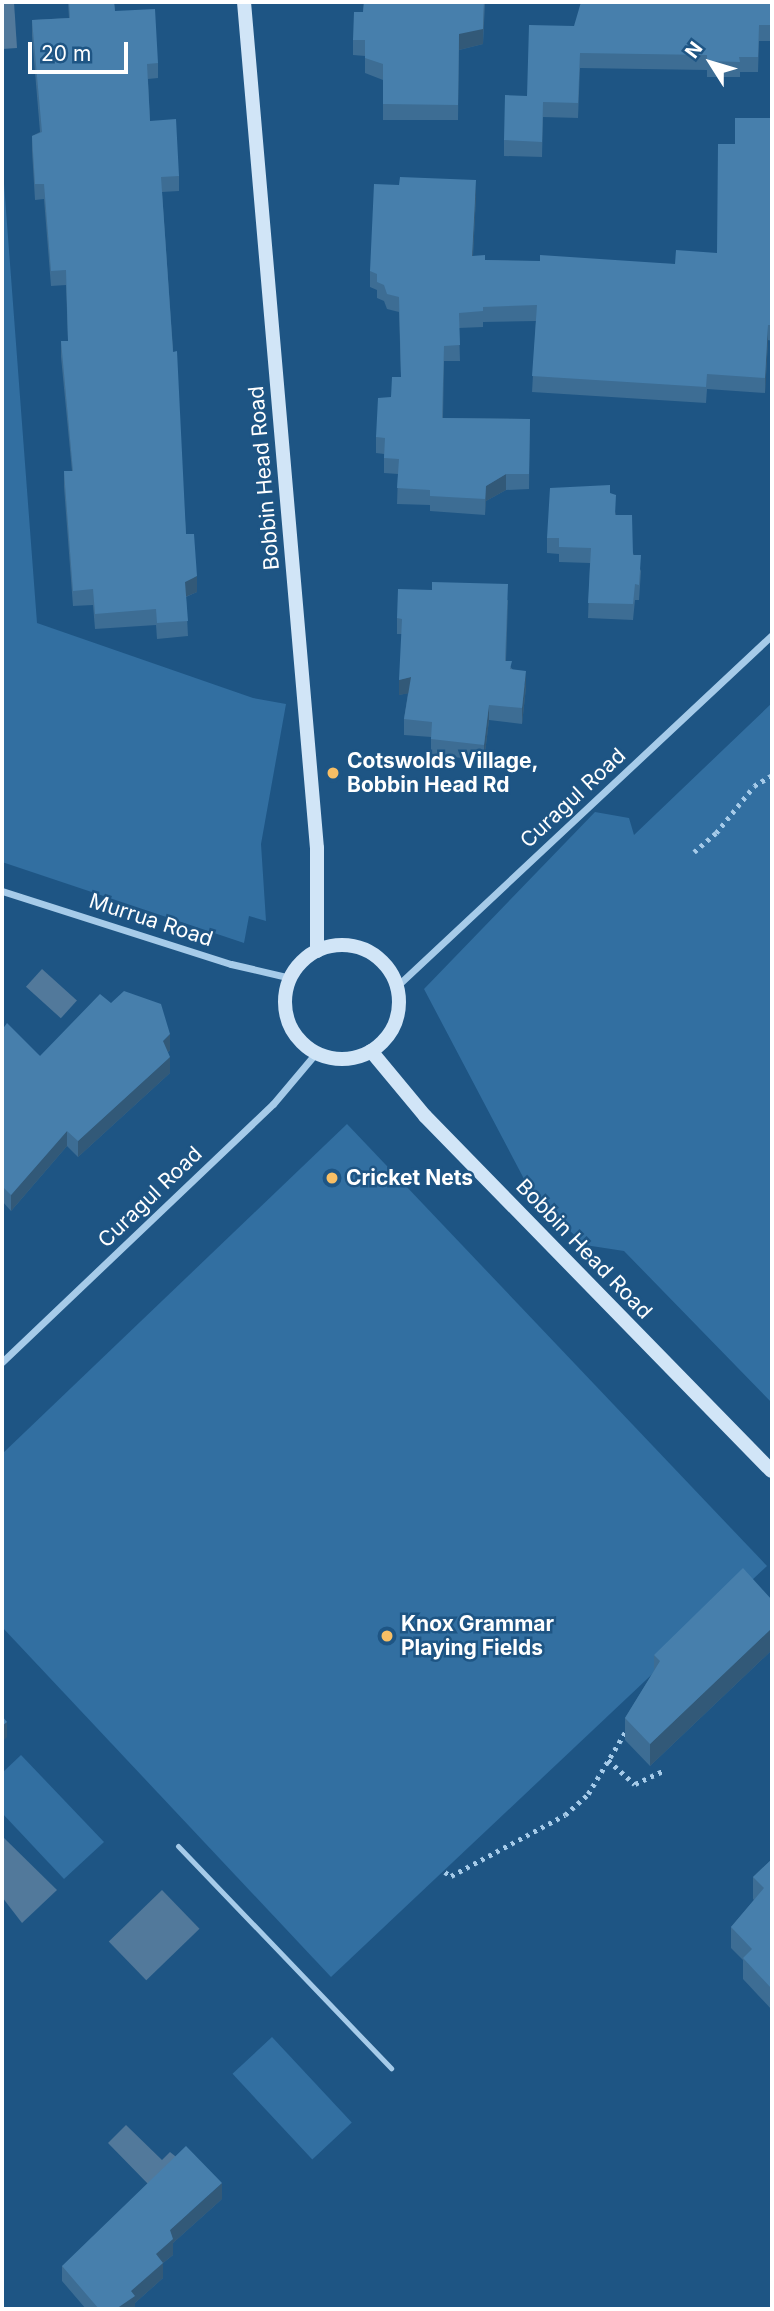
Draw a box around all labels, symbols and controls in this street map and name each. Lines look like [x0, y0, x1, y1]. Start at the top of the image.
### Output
scale bar [32, 28, 131, 72]
north arrow [676, 28, 746, 98]
text: N [680, 37, 707, 63]
text: 20 m [41, 41, 91, 66]
street label: Bobbin Head Road [243, 385, 285, 571]
street label: Curagul Road [515, 743, 631, 853]
place label: Cotswolds Village, Bobbin Head Rd [347, 748, 539, 798]
marker: Cotswolds Village, Bobbin Head Rd [325, 765, 341, 781]
street label: Murrua Road [86, 888, 216, 952]
street label: Curagul Road [93, 1141, 207, 1253]
place label: Cricket Nets [346, 1165, 473, 1191]
marker: Cricket Nets [324, 1170, 340, 1186]
street label: Bobbin Head Road [511, 1174, 657, 1324]
place label: Knox Grammar Playing Fields [401, 1611, 554, 1661]
marker: Knox Grammar Playing Fields [379, 1628, 395, 1644]

